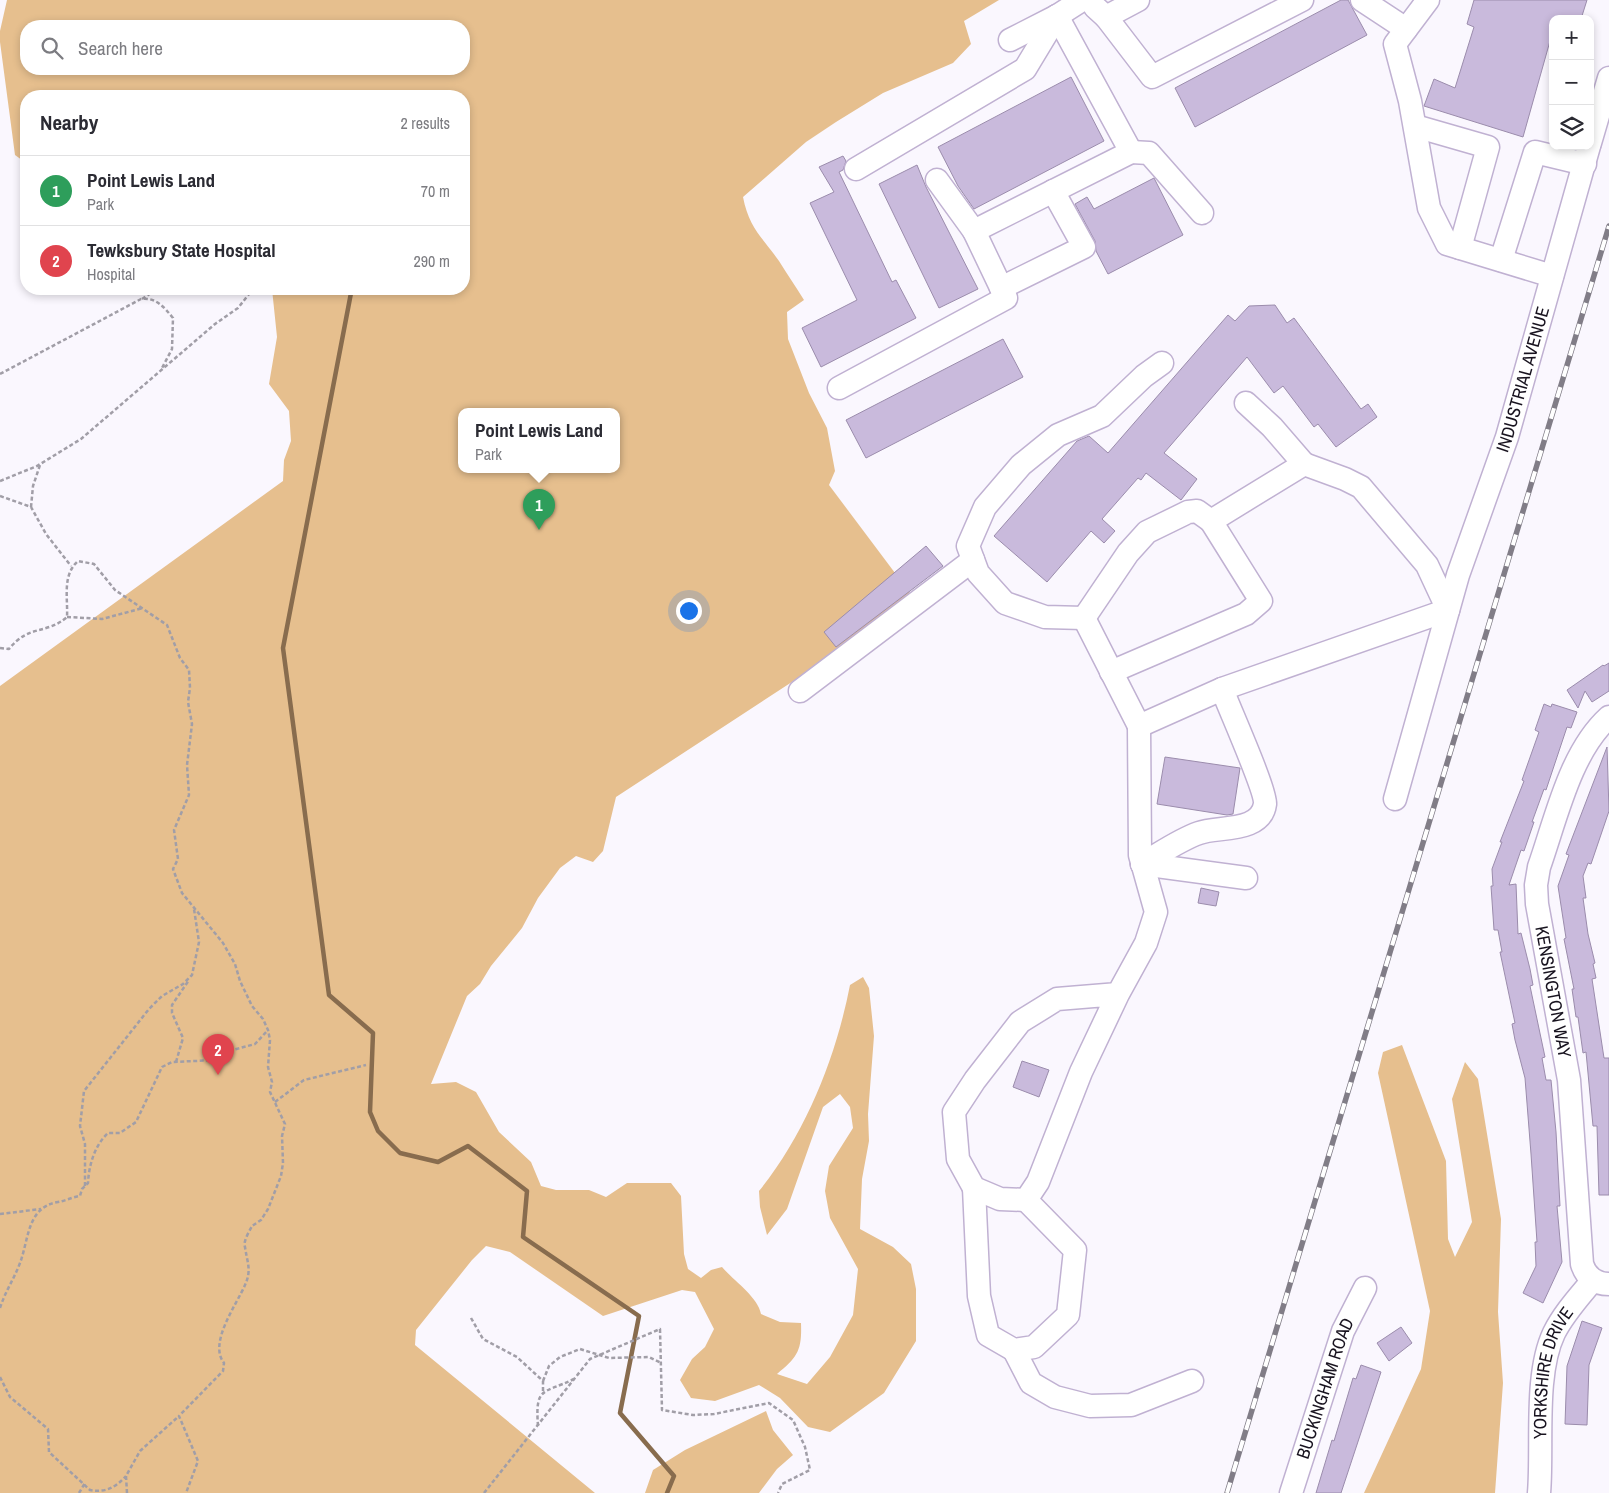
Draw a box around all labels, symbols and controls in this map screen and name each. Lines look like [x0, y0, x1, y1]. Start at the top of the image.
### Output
map controls [1549, 15, 1594, 150]
button: + [1549, 15, 1594, 60]
search box [20, 20, 470, 75]
icon: search [38, 34, 66, 62]
text: Search here [78, 35, 163, 61]
button: − [1549, 60, 1594, 105]
button: layers [1549, 105, 1594, 150]
text: Nearby [40, 108, 98, 137]
text: 2 results [400, 112, 450, 134]
text: Point Lewis Land [87, 167, 215, 193]
text: 1 [52, 180, 60, 202]
text: 70 m [421, 180, 450, 202]
text: Park [87, 193, 114, 215]
text: Tewksbury State Hospital [87, 237, 275, 263]
text: 2 [52, 250, 60, 272]
text: 290 m [414, 250, 450, 272]
text: Hospital [87, 263, 135, 285]
street label: INDUSTRIAL AVENUE [1490, 304, 1555, 455]
popup [458, 408, 620, 473]
text: Point Lewis Land [475, 417, 603, 443]
text: Park [475, 443, 502, 465]
pin: 1 [523, 489, 555, 530]
your location [676, 598, 702, 624]
street label: KENSINGTON WAY [1529, 924, 1578, 1060]
pin: 2 [202, 1034, 234, 1075]
street label: YORKSHIRE DRIVE [1527, 1301, 1579, 1439]
street label: BUCKINGHAM ROAD [1290, 1313, 1360, 1462]

